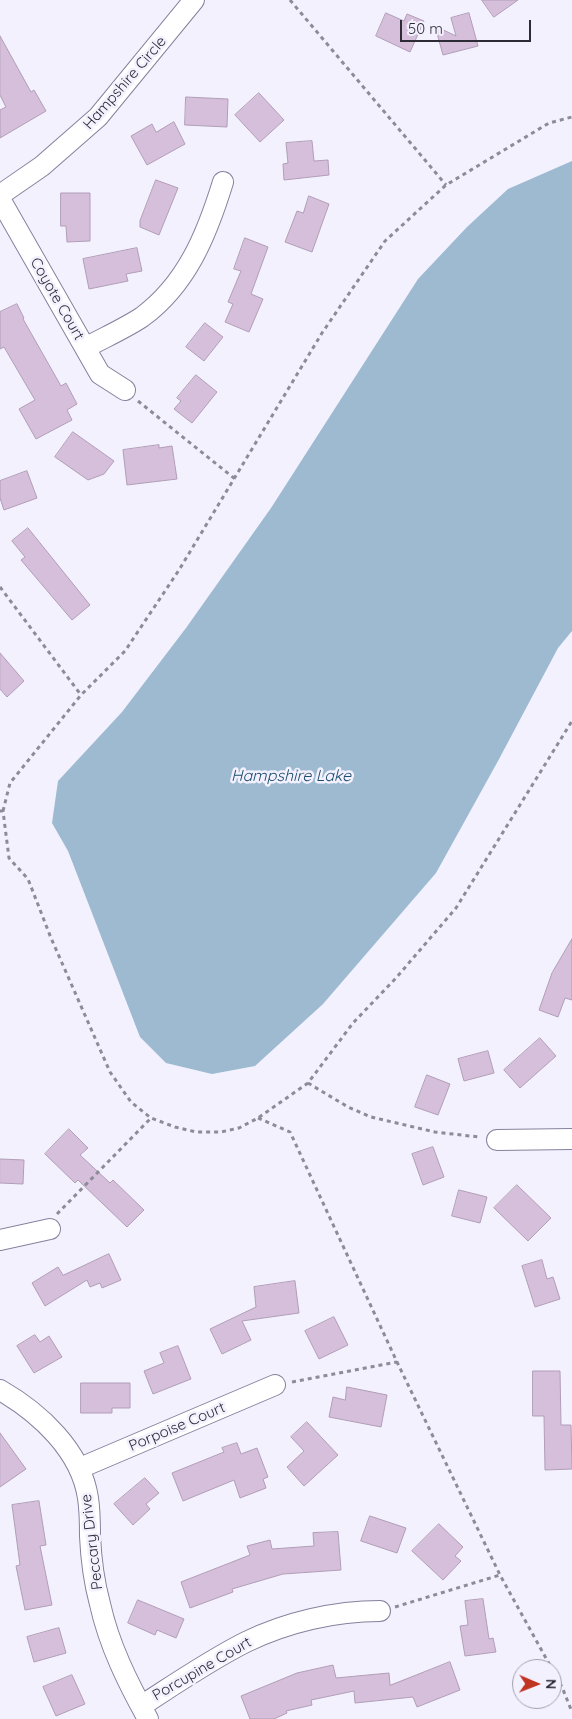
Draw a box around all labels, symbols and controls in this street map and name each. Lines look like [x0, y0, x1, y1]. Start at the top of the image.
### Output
scale bar [402, 10, 533, 42]
text: 50 m [408, 19, 443, 38]
street label: Hampshire Circle [80, 33, 170, 133]
street label: Coyote Court [26, 255, 88, 343]
water label: Hampshire Lake [231, 766, 351, 786]
street label: Porpoise Court [126, 1399, 228, 1455]
street label: Peccary Drive [77, 1493, 107, 1591]
street label: Porcupine Court [149, 1633, 255, 1705]
north arrow [512, 1659, 562, 1709]
text: N [542, 1679, 560, 1690]

